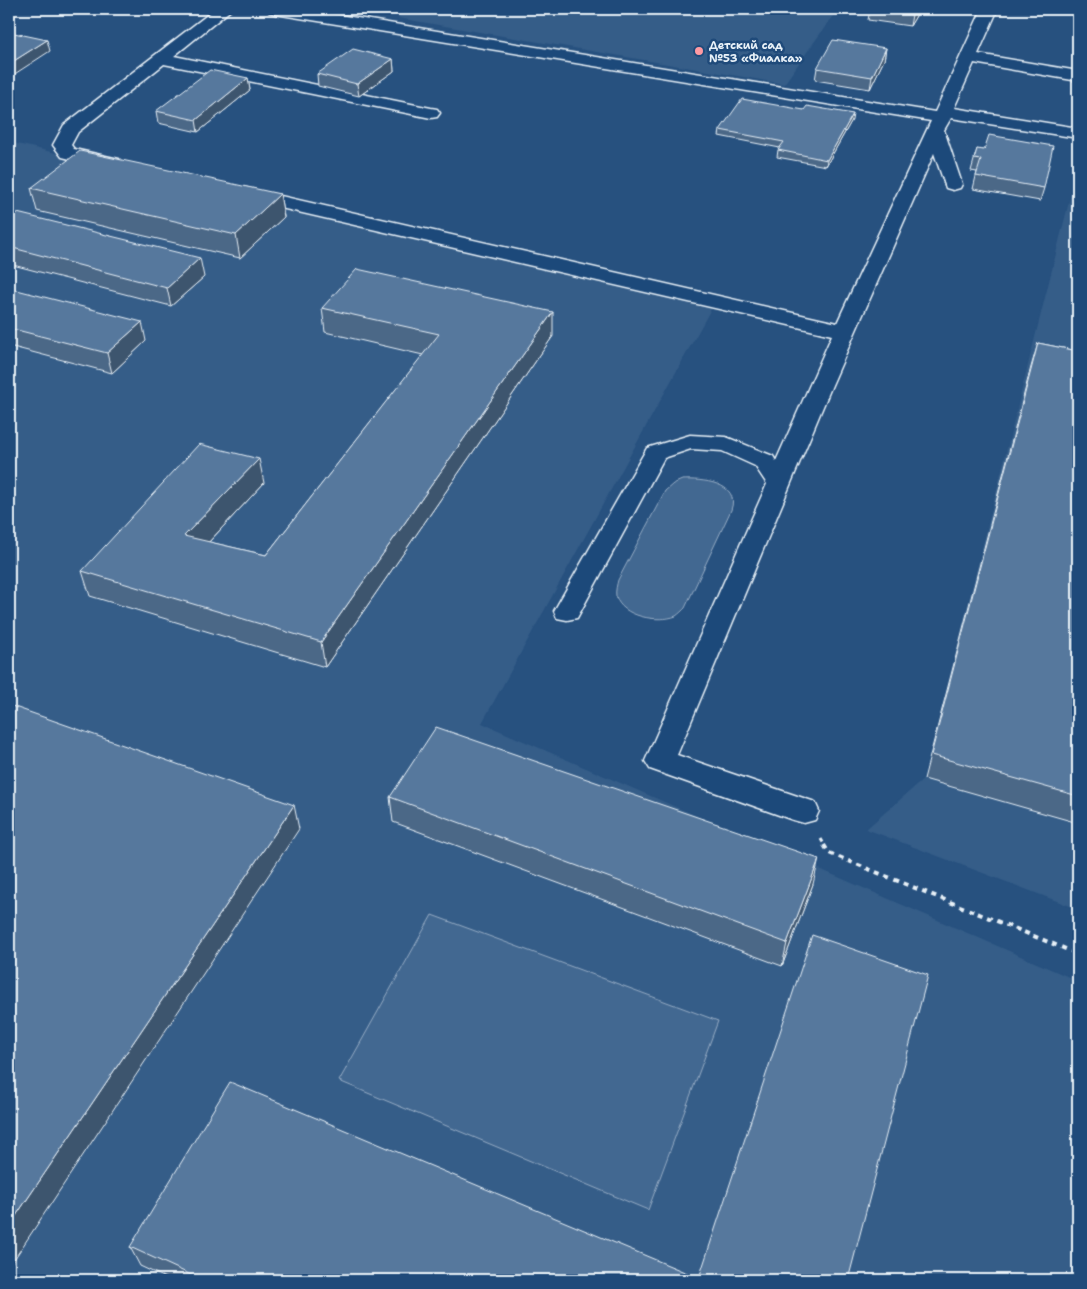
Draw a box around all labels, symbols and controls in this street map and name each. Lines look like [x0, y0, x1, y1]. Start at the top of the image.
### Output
place label: Детский сад №53 «Фиалка» [709, 38, 803, 66]
marker: Детский сад №53 «Фиалка» [693, 45, 705, 57]

